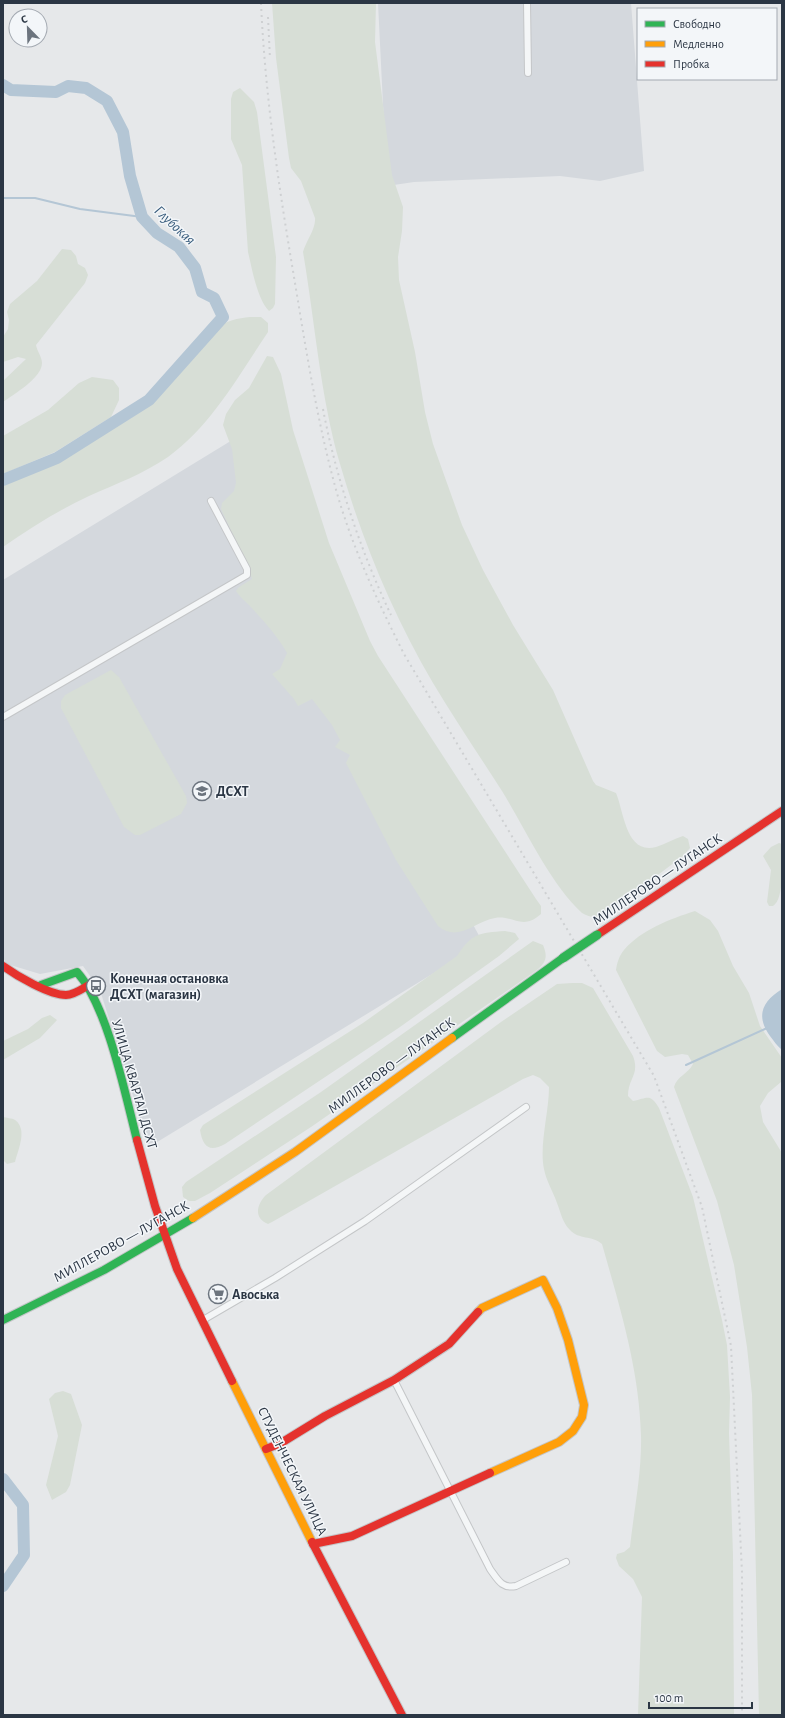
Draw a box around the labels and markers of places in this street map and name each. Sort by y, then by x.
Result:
school or university icon: ДСХТ [191,780,213,802]
place label: ДСХТ [216,785,249,799]
place label: Конечная остановка ДСХТ (магазин) [110,972,229,1002]
bus stop icon: Конечная остановка ДСХТ (магазин) [85,975,107,997]
supermarket icon: Авоська [207,1283,229,1305]
place label: Авоська [232,1288,280,1302]

